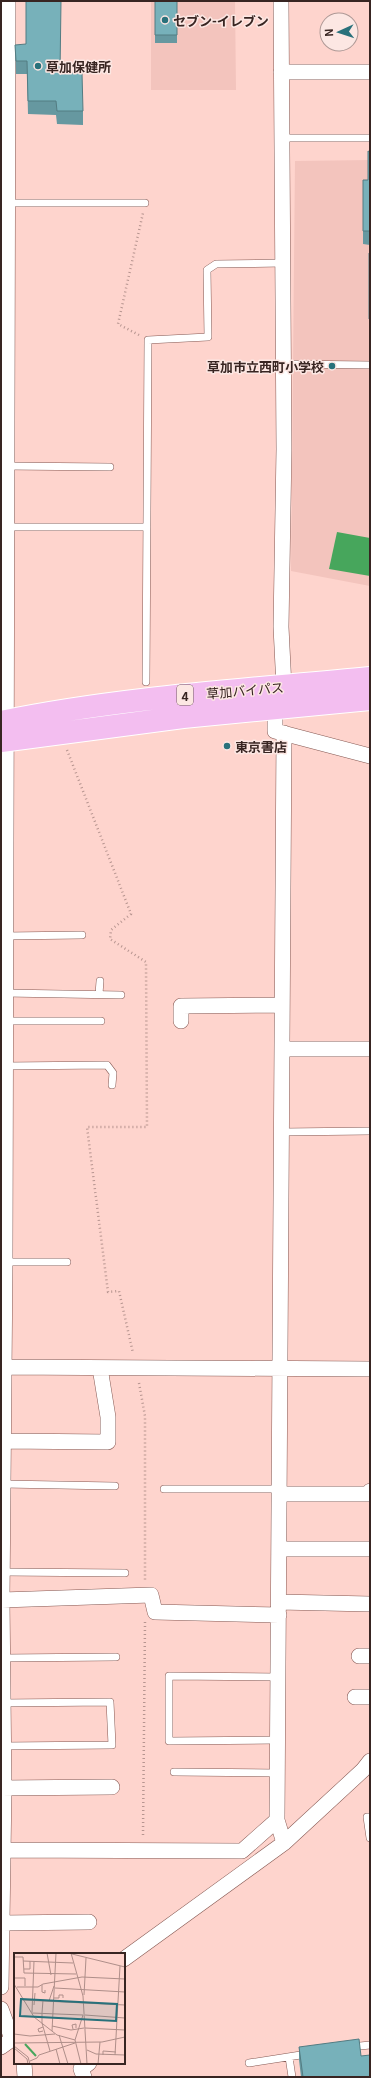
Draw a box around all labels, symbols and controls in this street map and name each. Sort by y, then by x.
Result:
place label: セブン-イレブン [173,11,269,30]
north arrow [319,12,359,52]
marker: セブン-イレブン [160,15,170,25]
text: N [320,28,336,37]
place label: 草加保健所 [46,57,111,76]
marker: 草加保健所 [33,61,43,71]
place label: 草加市立西町小学校 [207,357,324,376]
marker: 草加市立西町小学校 [327,361,337,371]
street label: 草加バイパス [205,677,285,703]
road number: 4 [177,685,193,705]
place label: 東京書店 [235,737,287,756]
marker: 東京書店 [222,741,232,751]
inset map [14,1953,125,2064]

